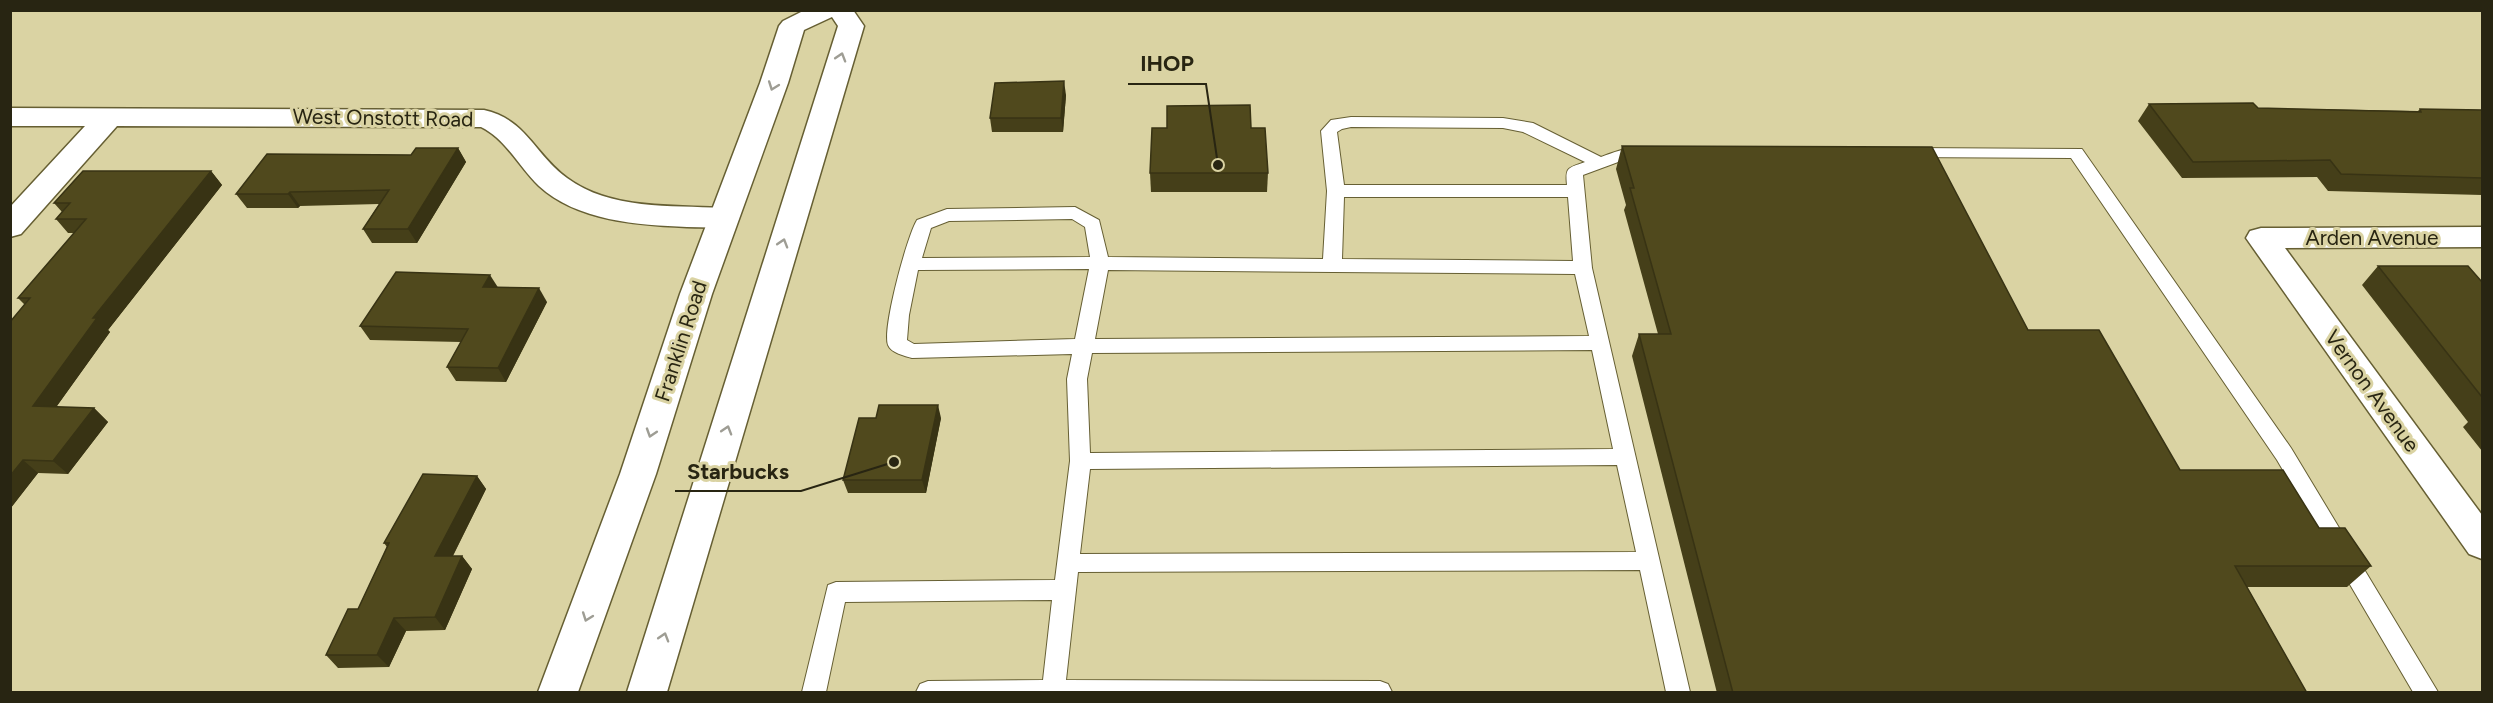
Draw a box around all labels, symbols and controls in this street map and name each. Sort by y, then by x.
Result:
callout: IHOP [1128,44,1206,84]
text: IHOP [1140,50,1194,77]
one-way arrow [834,52,846,63]
one-way arrow [768,80,781,90]
street label: West Onstott Road [292,103,474,132]
street label: Arden Avenue [2305,225,2439,250]
one-way arrow [776,238,788,249]
street label: Franklin Road [649,277,712,404]
street label: Vernon Avenue [2320,325,2425,456]
one-way arrow [720,425,732,436]
one-way arrow [646,427,659,438]
callout: Starbucks [675,451,801,491]
text: Starbucks [687,458,789,485]
one-way arrow [581,611,594,622]
one-way arrow [657,632,669,642]

